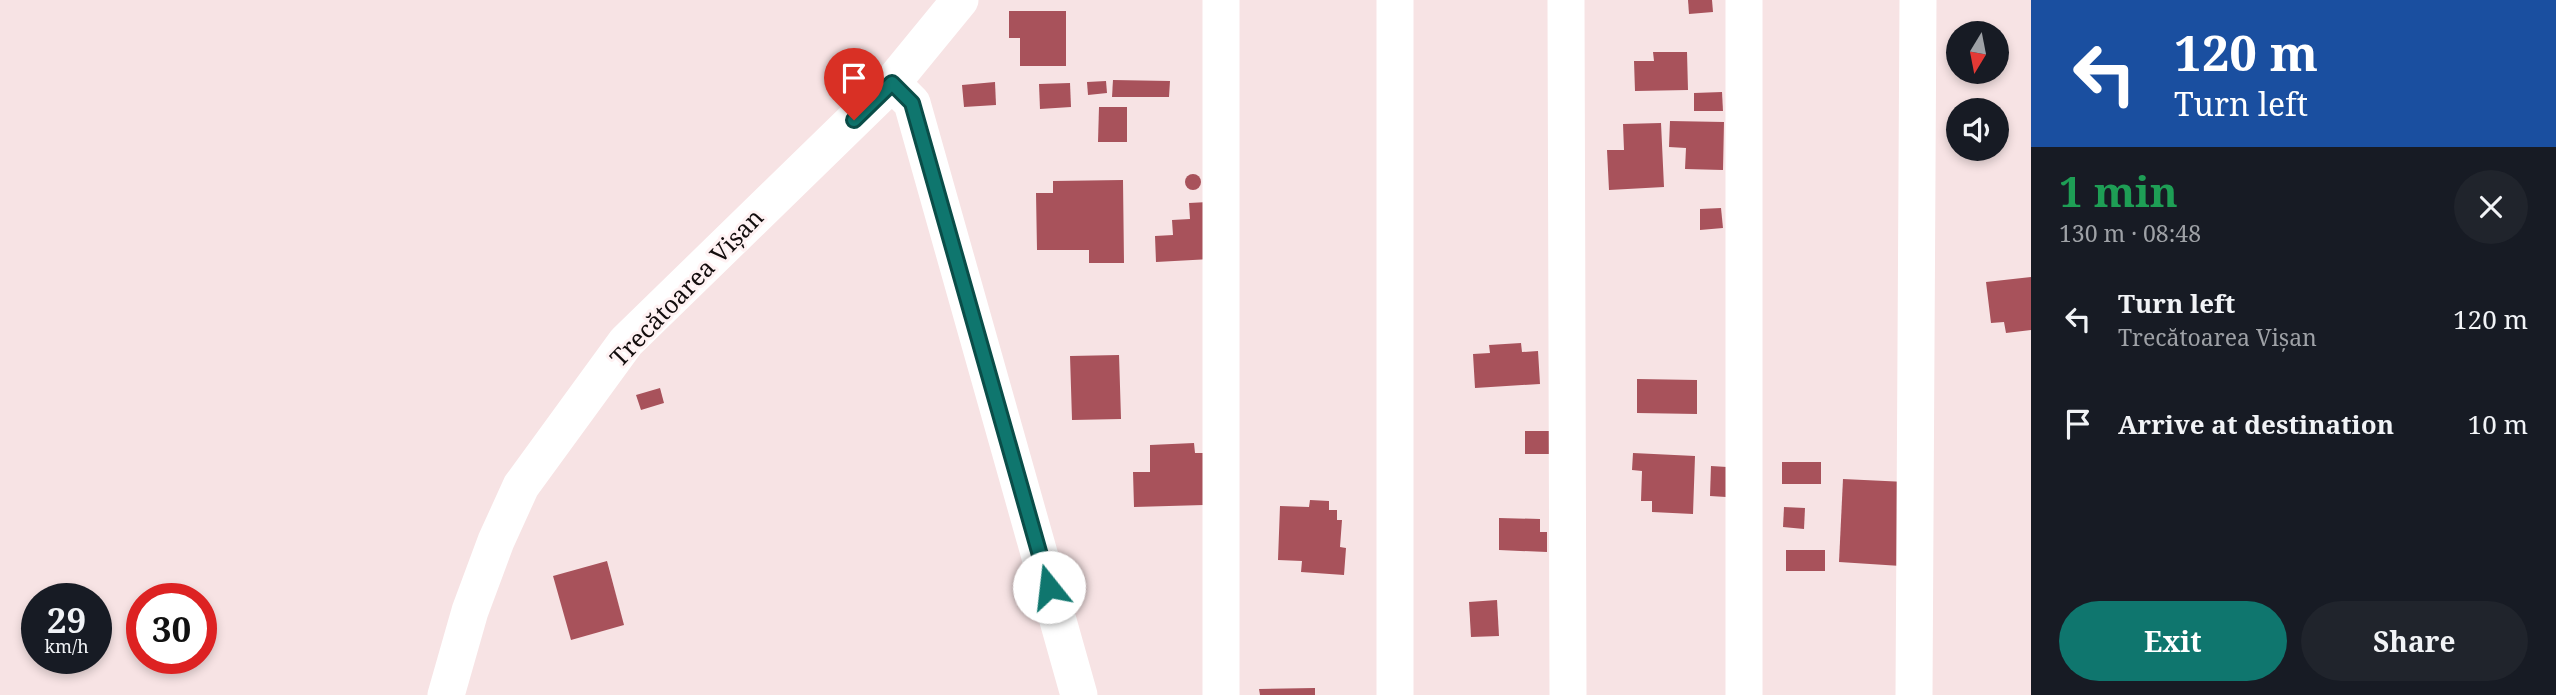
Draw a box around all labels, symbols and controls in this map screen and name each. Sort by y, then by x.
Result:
text: 120 m [2174,19,2318,85]
north arrow [1946,21,2009,84]
map controls [1946,21,2009,161]
icon: left [2059,28,2150,119]
pin [824,48,884,120]
icon: arrive [835,59,873,97]
text: Turn left [2174,82,2308,125]
button: sound [1946,98,2009,161]
text: 1 min [2059,162,2178,219]
button: close [2454,170,2528,244]
street label: Trecătoarea Vișan [602,201,770,373]
text: 130 m · 08:48 [2059,217,2201,249]
text: Turn left [2118,285,2235,321]
icon: left [2059,300,2097,338]
text: 120 m [2453,301,2528,337]
text: Trecătoarea Vișan [2118,321,2317,353]
icon: arrive [2059,405,2097,443]
text: Arrive at destination [2118,406,2394,442]
text: 10 m [2468,406,2528,442]
position arrow [1012,550,1086,624]
speed limit sign: 30 [126,583,217,674]
text: 29 [47,596,86,643]
button: Exit [2059,601,2287,681]
button: Share [2301,601,2528,681]
text: km/h [44,634,89,658]

